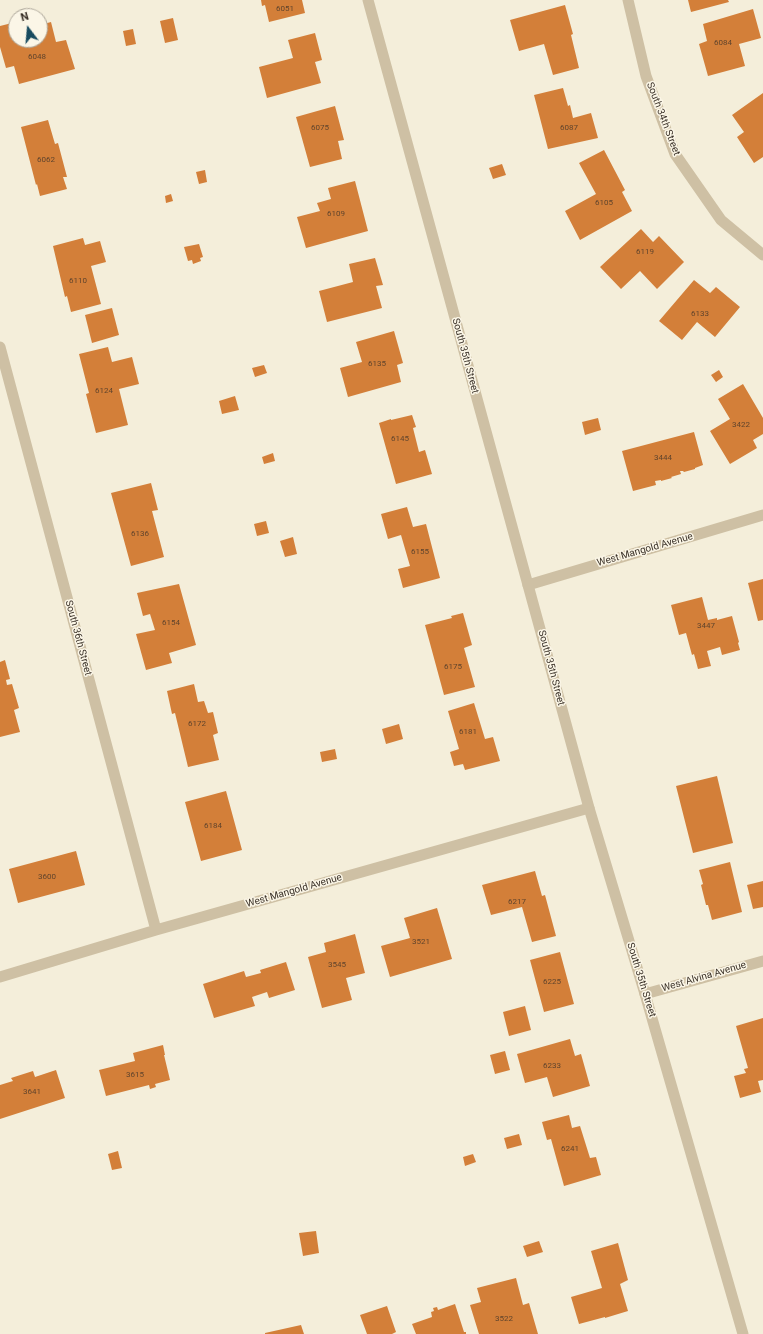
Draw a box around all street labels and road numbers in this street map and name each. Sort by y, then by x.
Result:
street label: South 34th Street [644,81,682,157]
street label: South 35th Street [449,317,481,395]
street label: West Mangold Avenue [596,531,694,569]
street label: South 36th Street [62,599,94,677]
street label: South 35th Street [535,629,567,707]
street label: West Mangold Avenue [245,872,343,910]
street label: South 35th Street [624,941,658,1019]
street label: West Alvina Avenue [660,959,748,995]

